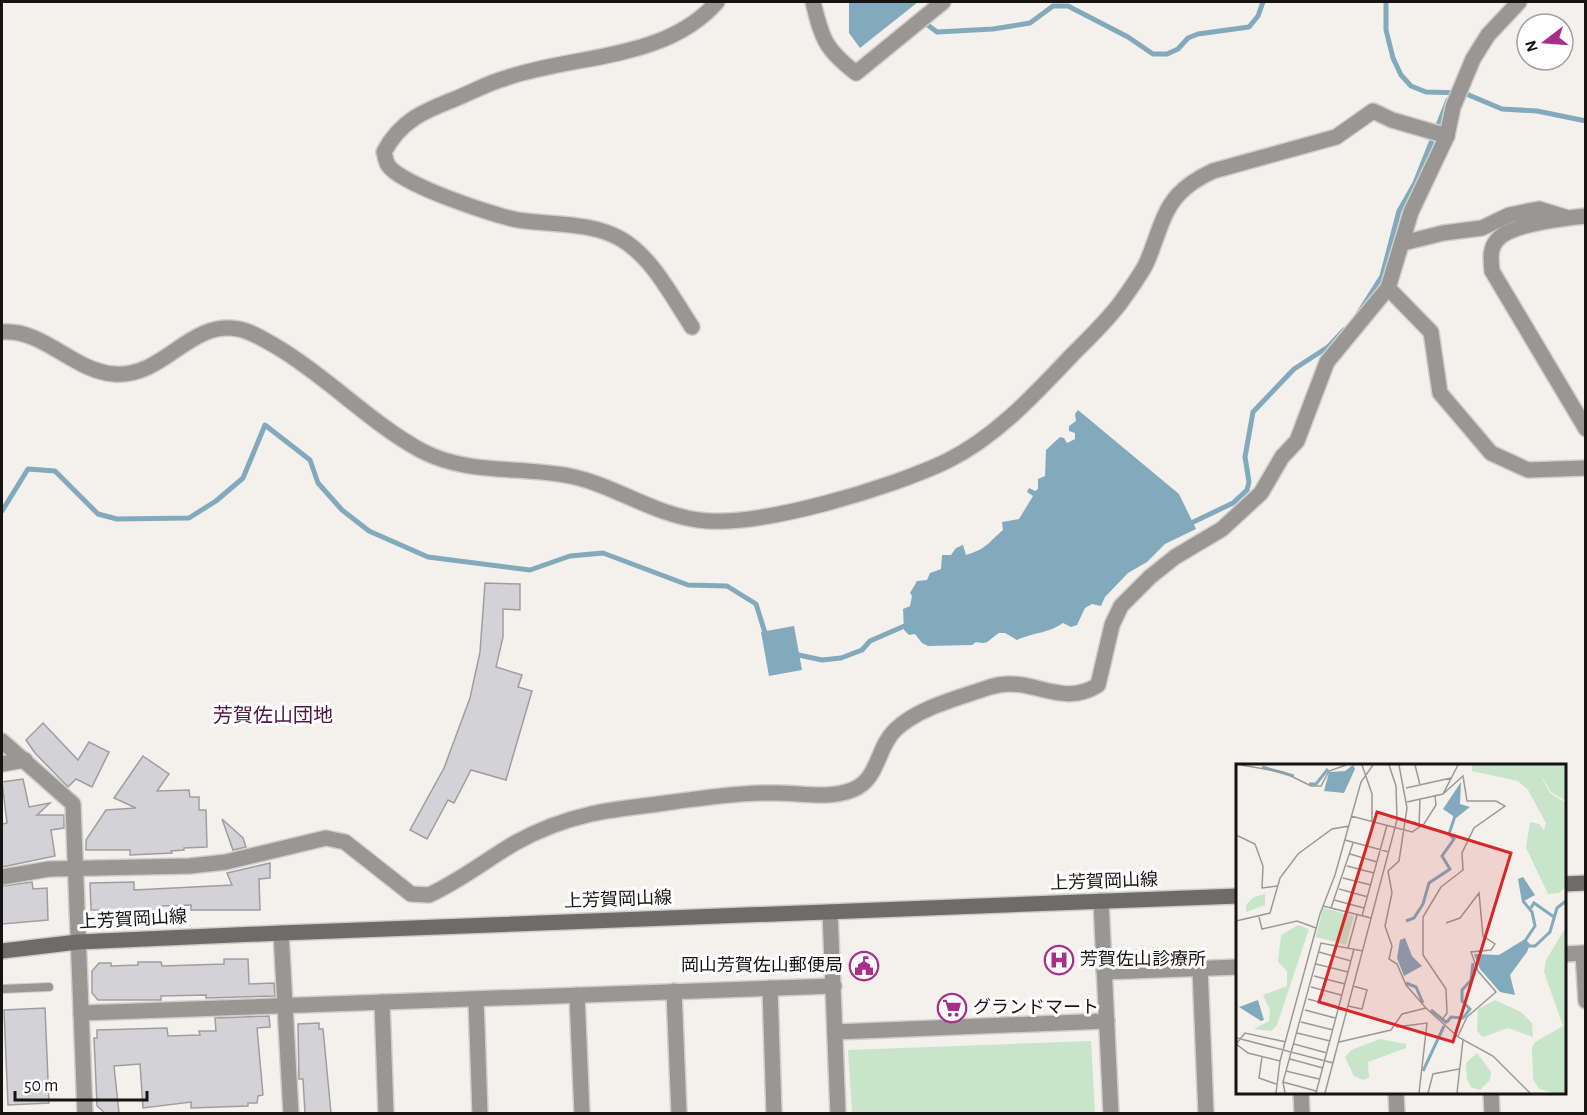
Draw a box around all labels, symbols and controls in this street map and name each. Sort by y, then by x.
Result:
north arrow [1515,12,1575,72]
text: N [1522,38,1541,54]
district label: 芳賀佐山団地 [213,705,333,726]
inset map [1236,764,1566,1094]
street label: 上芳賀岡山線 [1050,869,1158,893]
street label: 上芳賀岡山線 [564,887,672,911]
street label: 上芳賀岡山線 [78,906,187,932]
hospital icon: 芳賀佐山診療所 [1043,944,1075,976]
public building icon: 岡山芳賀佐山郵便局 [848,950,880,982]
place label: 芳賀佐山診療所 [1080,950,1206,969]
place label: 岡山芳賀佐山郵便局 [681,956,843,975]
supermarket icon: グランドマート [936,992,968,1024]
place label: グランドマート [973,997,1099,1017]
scale bar [15,1064,147,1102]
text: 50 m [24,1077,58,1095]

